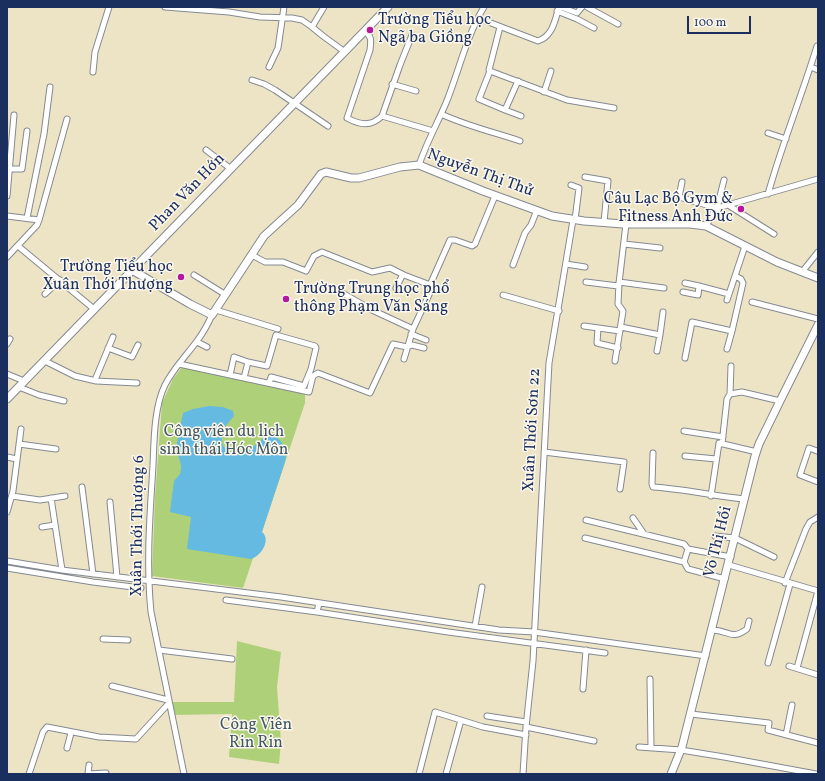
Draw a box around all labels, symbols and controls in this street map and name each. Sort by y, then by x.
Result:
scale bar [689,8,753,34]
place label: Trường Tiểu học Ngã ba Giồng [378,11,491,49]
text: 100 m [694,15,726,31]
marker: Trường Tiểu học Ngã ba Giồng [365,25,375,35]
street label: Nguyễn Thị Thử [424,146,536,202]
street label: Phan Văn Hớn [146,150,230,236]
place label: Câu Lạc Bộ Gym & Fitness Anh Đức [604,190,733,228]
marker: Câu Lạc Bộ Gym & Fitness Anh Đức [736,204,746,214]
place label: Trường Tiểu học Xuân Thới Thượng [43,258,173,296]
marker: Trường Tiểu học Xuân Thới Thượng [176,272,186,282]
place label: Trường Trung học phổ thông Phạm Văn Sáng [294,280,450,318]
marker: Trường Trung học phổ thông Phạm Văn Sáng [281,294,291,304]
street label: Xuân Thới Sơn 22 [520,368,546,492]
park label: Công viên du lịch sinh thái Hóc Môn [160,423,288,461]
street label: Xuân Thới Thượng 6 [128,455,150,597]
street label: Võ Thị Hồi [701,504,737,580]
park label: Công Viên Rin Rin [220,716,292,754]

